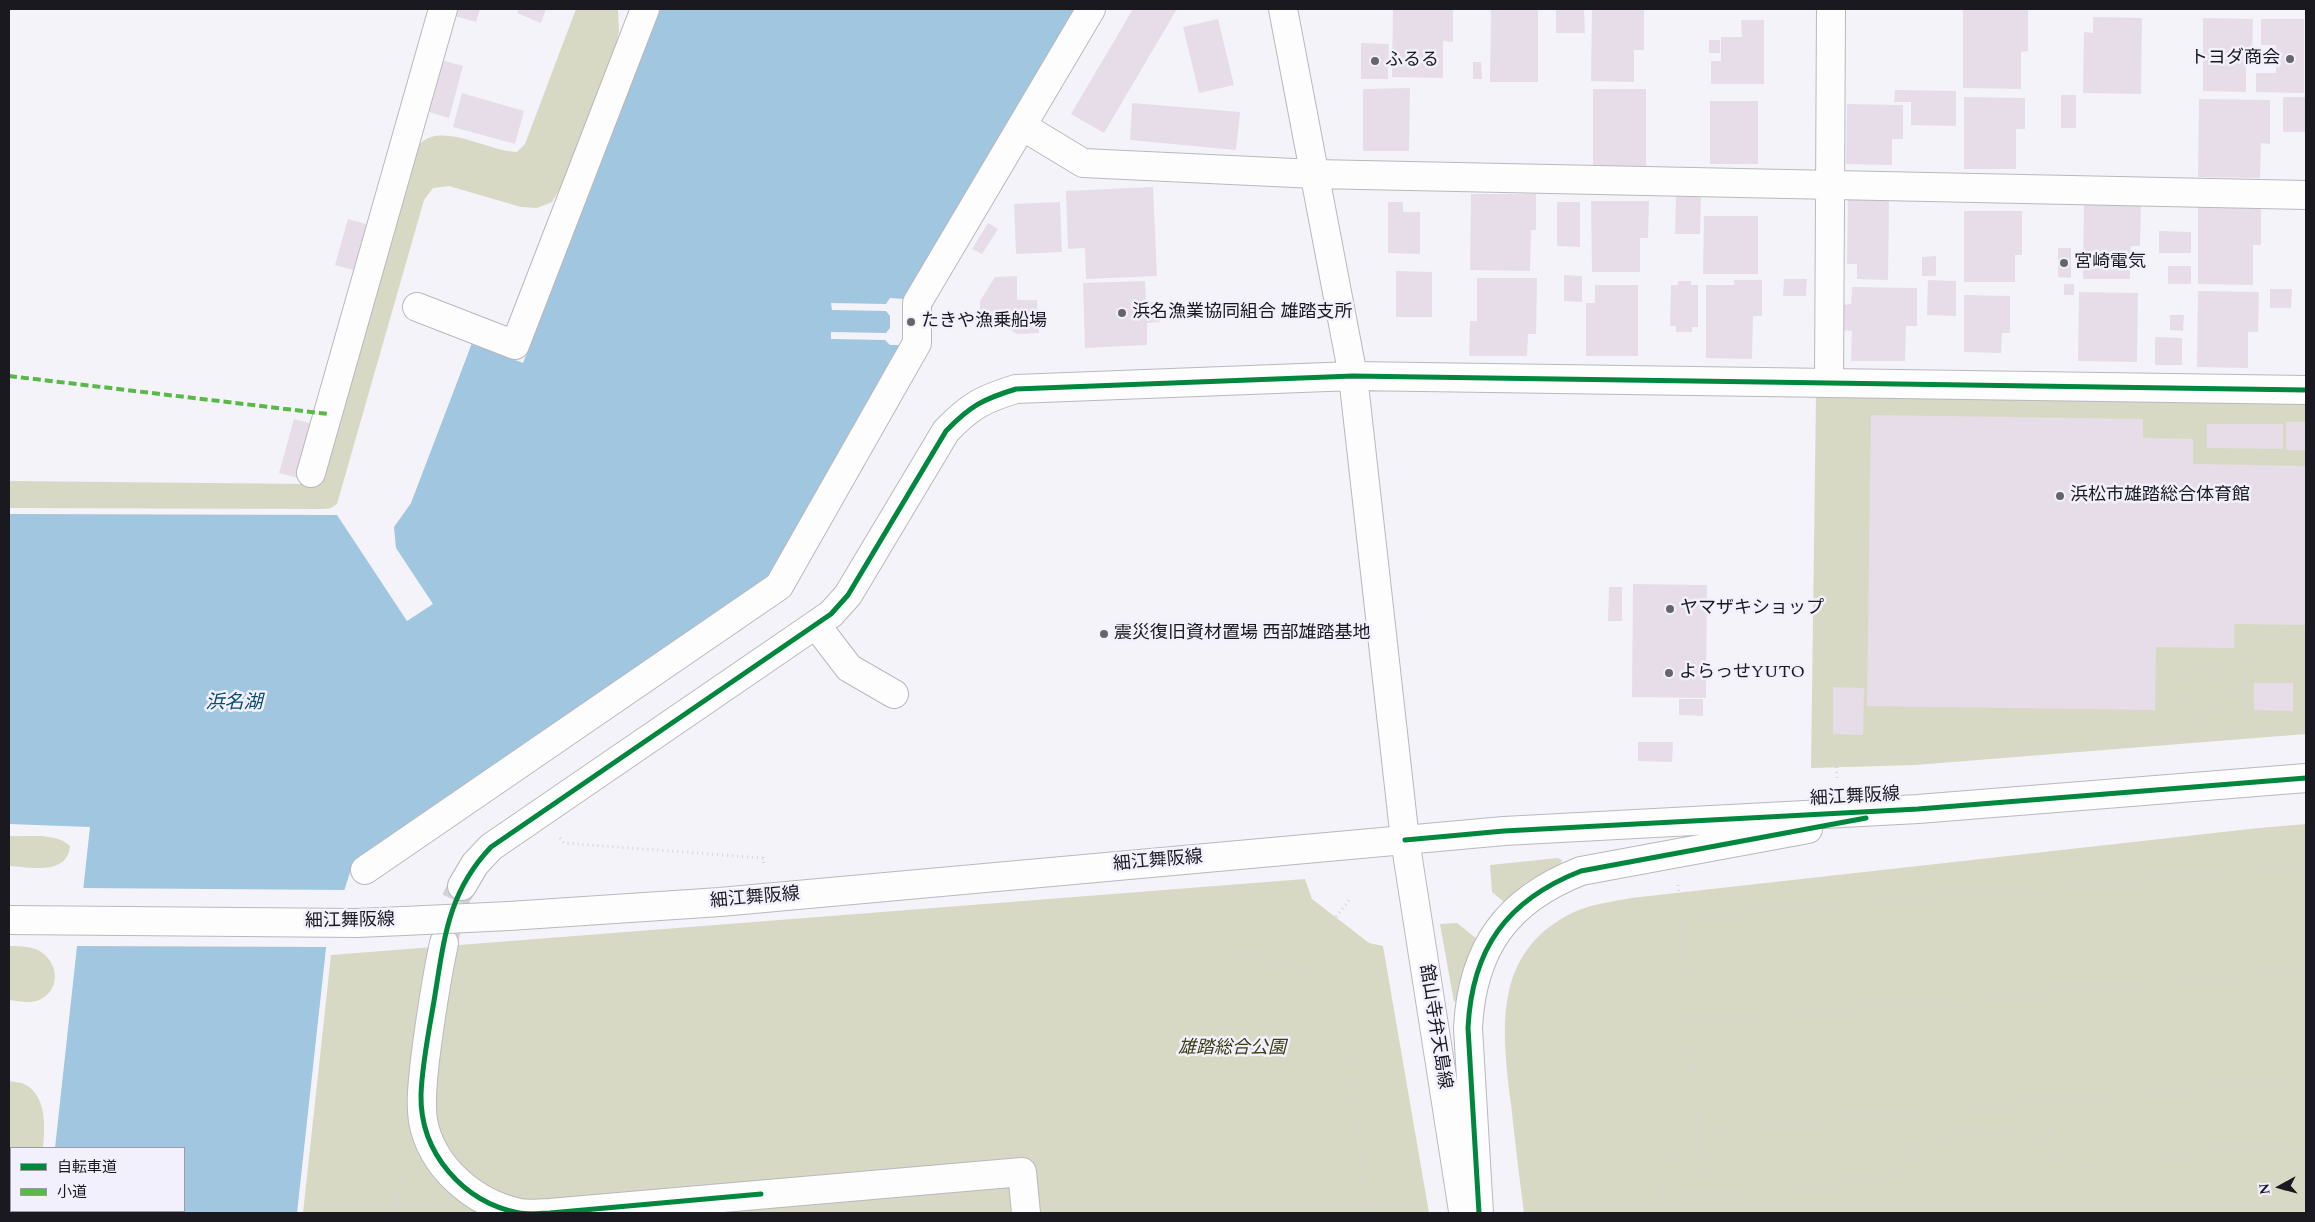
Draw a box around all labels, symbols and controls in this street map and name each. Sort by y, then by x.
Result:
place label: トヨダ商会 [2190,48,2280,70]
place label: ふるる [1385,50,1439,72]
marker: トヨダ商会 [2284,53,2296,65]
marker: ふるる [1369,55,1381,67]
place label: 宮崎電気 [2074,252,2146,274]
marker: 宮崎電気 [2058,257,2070,269]
place label: 浜名漁業協同組合 雄踏支所 [1132,302,1352,324]
marker: 浜名漁業協同組合 雄踏支所 [1116,307,1128,319]
place label: たきや漁乗船場 [921,311,1047,333]
marker: たきや漁乗船場 [905,316,917,328]
place label: 浜松市雄踏総合体育館 [2070,485,2250,507]
marker: 浜松市雄踏総合体育館 [2054,490,2066,502]
place label: ヤマザキショップ [1680,598,1824,620]
marker: ヤマザキショップ [1664,603,1676,615]
place label: 震災復旧資材置場 西部雄踏基地 [1114,623,1370,645]
marker: 震災復旧資材置場 西部雄踏基地 [1098,628,1110,640]
place label: よらっせYUTO [1679,662,1805,684]
marker: よらっせYUTO [1663,667,1675,679]
water label: 浜名湖 [206,693,262,715]
street label: 細江舞阪線 [1809,785,1901,811]
street label: 細江舞阪線 [1112,847,1204,877]
street label: 細江舞阪線 [709,884,801,914]
street label: 細江舞阪線 [305,910,395,934]
street label: 舘山寺弁天島線 [1413,963,1455,1091]
park label: 雄踏総合公園 [1178,1038,1286,1060]
legend [10,1147,185,1212]
text: 自転車道 [57,1156,117,1179]
north arrow [2255,1162,2305,1212]
text: 小道 [57,1181,87,1204]
text: N [2253,1182,2276,1196]

